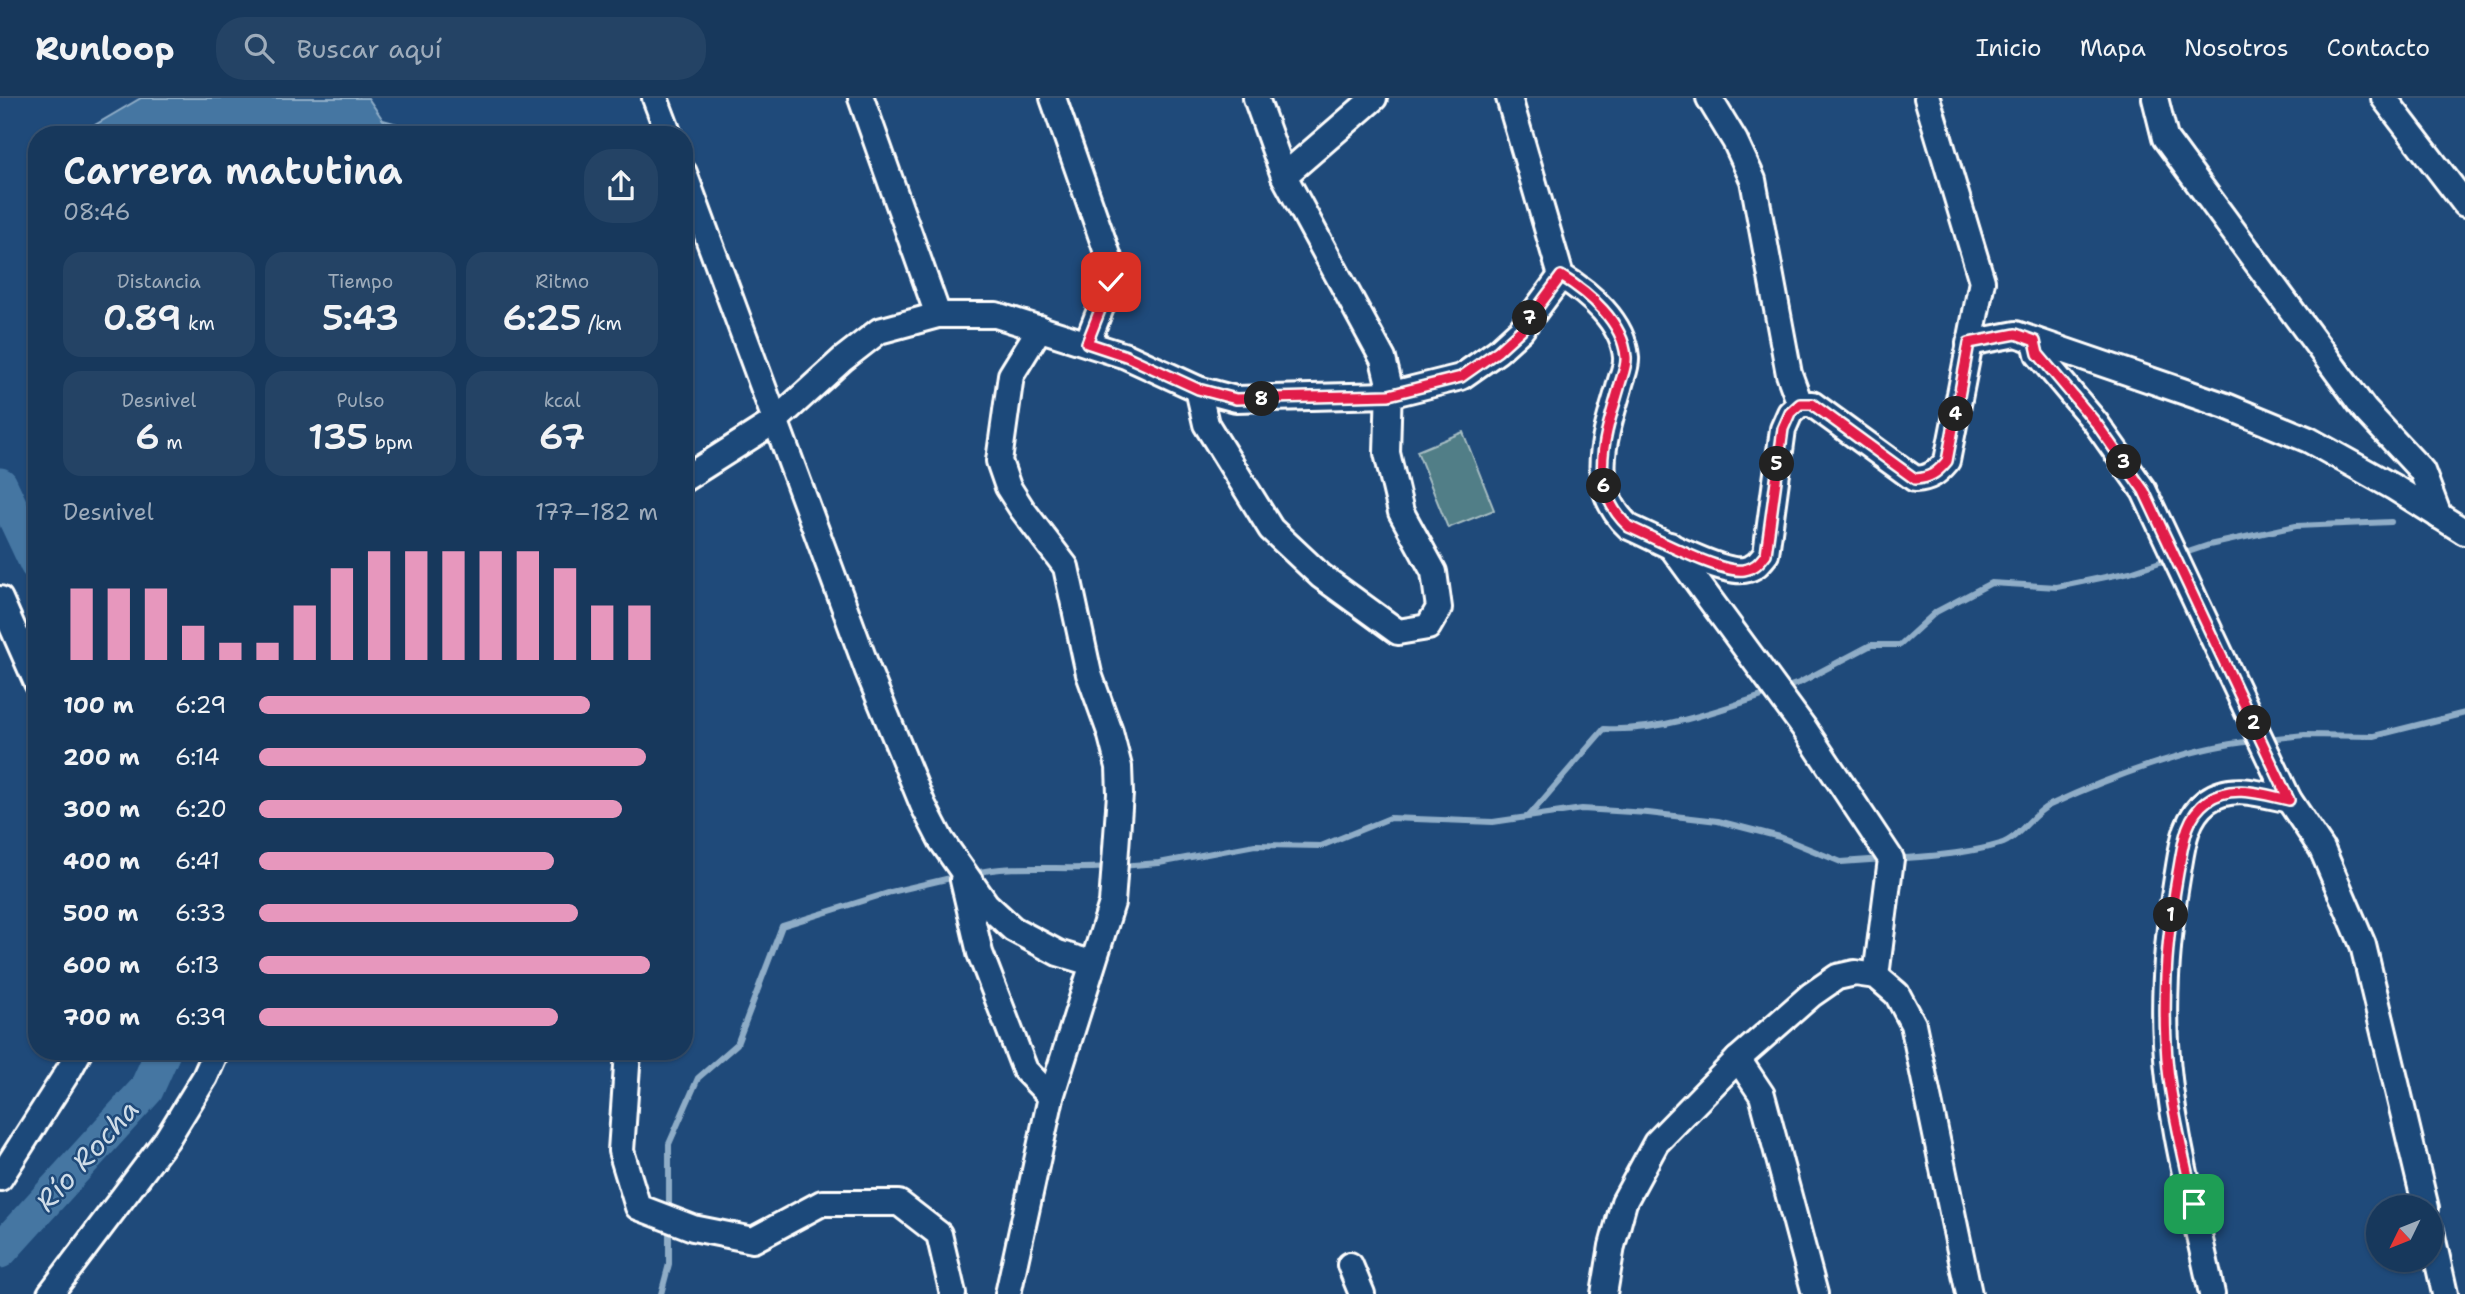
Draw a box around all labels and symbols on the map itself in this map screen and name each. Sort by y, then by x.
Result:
pin [1081,252,1141,312]
pin: 7 [1512,300,1548,336]
pin: 8 [1244,382,1280,416]
pin: 4 [1938,396,1974,432]
pin: 3 [2106,444,2142,480]
pin: 5 [1760,446,1795,482]
pin: 6 [1586,468,1622,504]
pin: 2 [2236,706,2272,740]
pin: 1 [2154,898,2188,932]
water label: Río Rocha [27,1091,147,1219]
pin [2164,1174,2224,1234]
north arrow [2366,1195,2443,1272]

